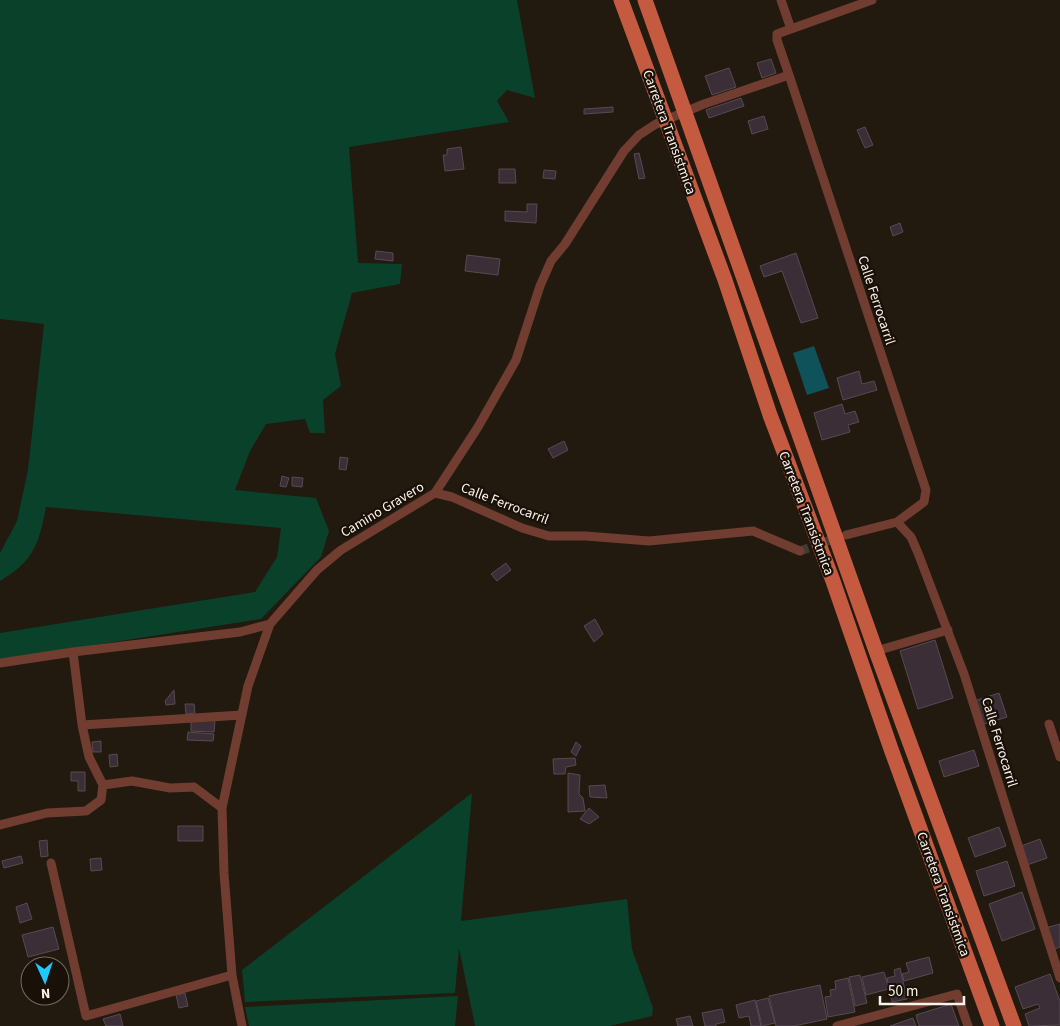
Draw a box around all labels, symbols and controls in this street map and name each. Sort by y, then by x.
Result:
street label: Carretera Transistmica [637,67,701,197]
street label: Calle Ferrocarril [852,253,900,348]
street label: Carretera Transistmica [773,448,839,578]
street label: Camino Gravero [337,477,428,543]
street label: Calle Ferrocarril [458,478,552,530]
street label: Calle Ferrocarril [976,695,1022,790]
street label: Carretera Transistmica [911,829,975,959]
north arrow [20,956,70,1006]
scale bar [880,974,964,1006]
text: 50 m [888,981,918,1002]
text: N [40,983,51,1003]

